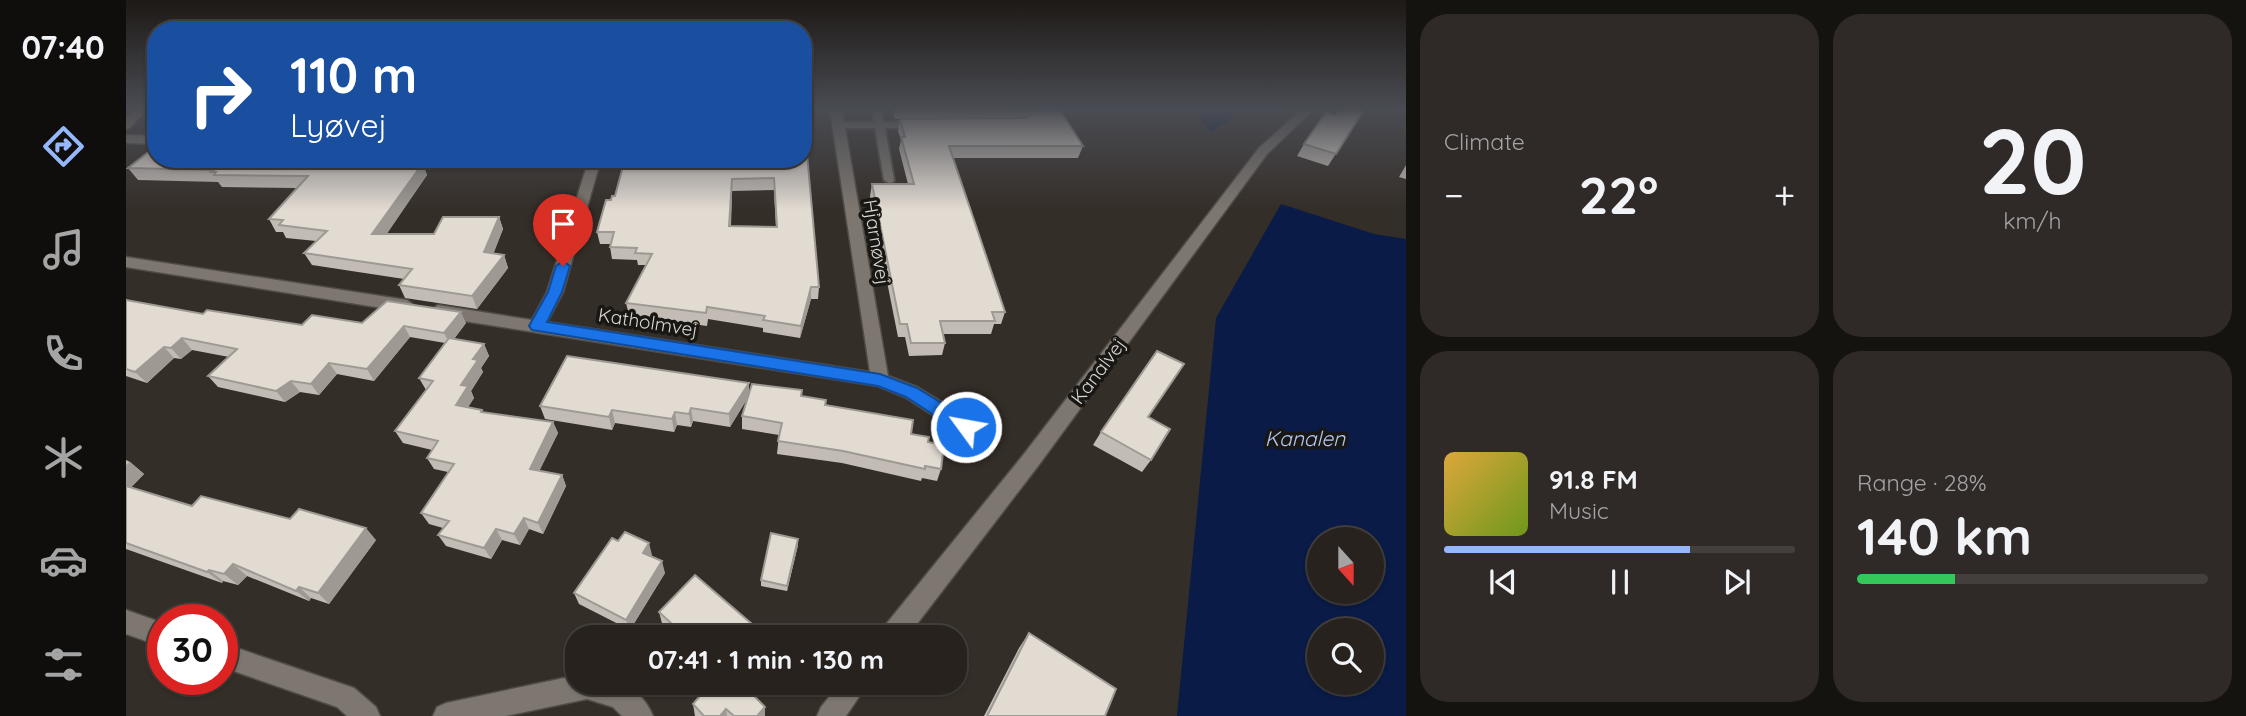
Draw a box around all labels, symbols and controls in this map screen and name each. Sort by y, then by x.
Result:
text: 07:40 [21,27,105,67]
text: 110 m [290,44,417,105]
icon: right [175,49,266,140]
text: 20 [1979,103,2086,217]
text: Lyøvej [290,105,387,145]
icon: directions [39,122,88,171]
text: Climate [1444,127,1525,156]
text: 22° [1579,162,1658,227]
text: − [1444,171,1464,219]
text: + [1774,171,1795,219]
pin [533,194,593,266]
street label: Hjarnøvej [858,198,896,286]
icon: arrive [544,205,582,243]
text: km/h [2003,206,2062,235]
icon: music [39,225,88,274]
street label: Katholmvej [596,302,700,342]
icon: phone [39,329,88,378]
street label: Kanalvej [1065,333,1131,409]
position arrow [929,390,1003,464]
water label: Kanalen [1265,425,1346,451]
icon: climate [39,433,88,482]
text: 91.8 FM [1549,463,1638,496]
text: Range · 28% [1857,468,1987,497]
text: Music [1549,496,1609,525]
text: 140 km [1857,503,2032,568]
north arrow [1307,527,1384,604]
map controls [1307,527,1384,695]
icon: car [39,536,88,585]
icon: previous [1484,563,1522,601]
icon: pause [1601,563,1639,601]
icon: next [1718,563,1756,601]
speed limit sign: 30 [147,604,238,695]
button: search [1307,618,1384,695]
icon: filters [39,640,88,689]
text: 07:41 · 1 min · 130 m [648,643,884,676]

